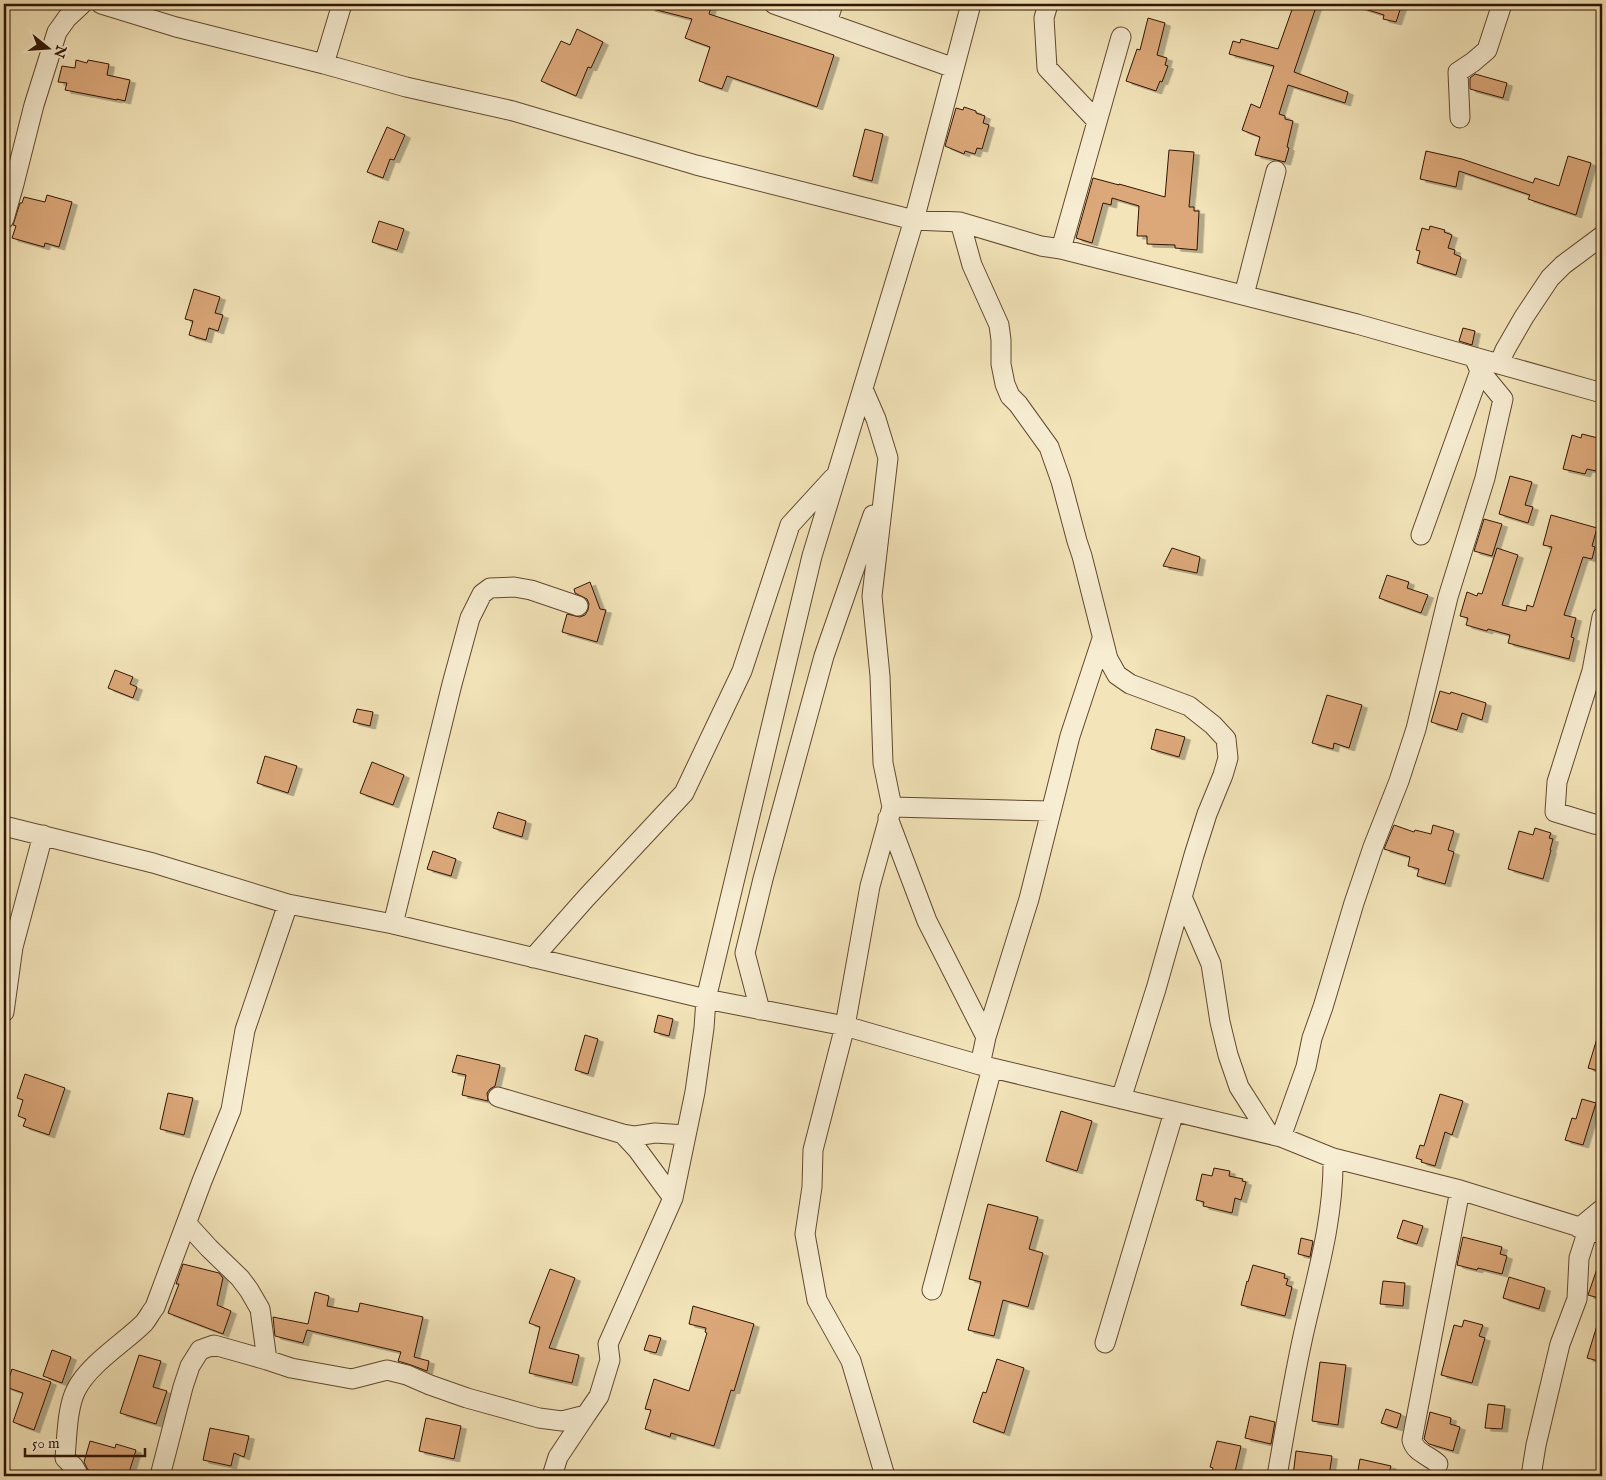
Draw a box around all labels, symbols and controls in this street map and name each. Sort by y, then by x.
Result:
north arrow [22,22,72,72]
text: N [49,42,70,60]
scale bar [25,1425,145,1457]
text: 50 m [32,1434,60,1453]

